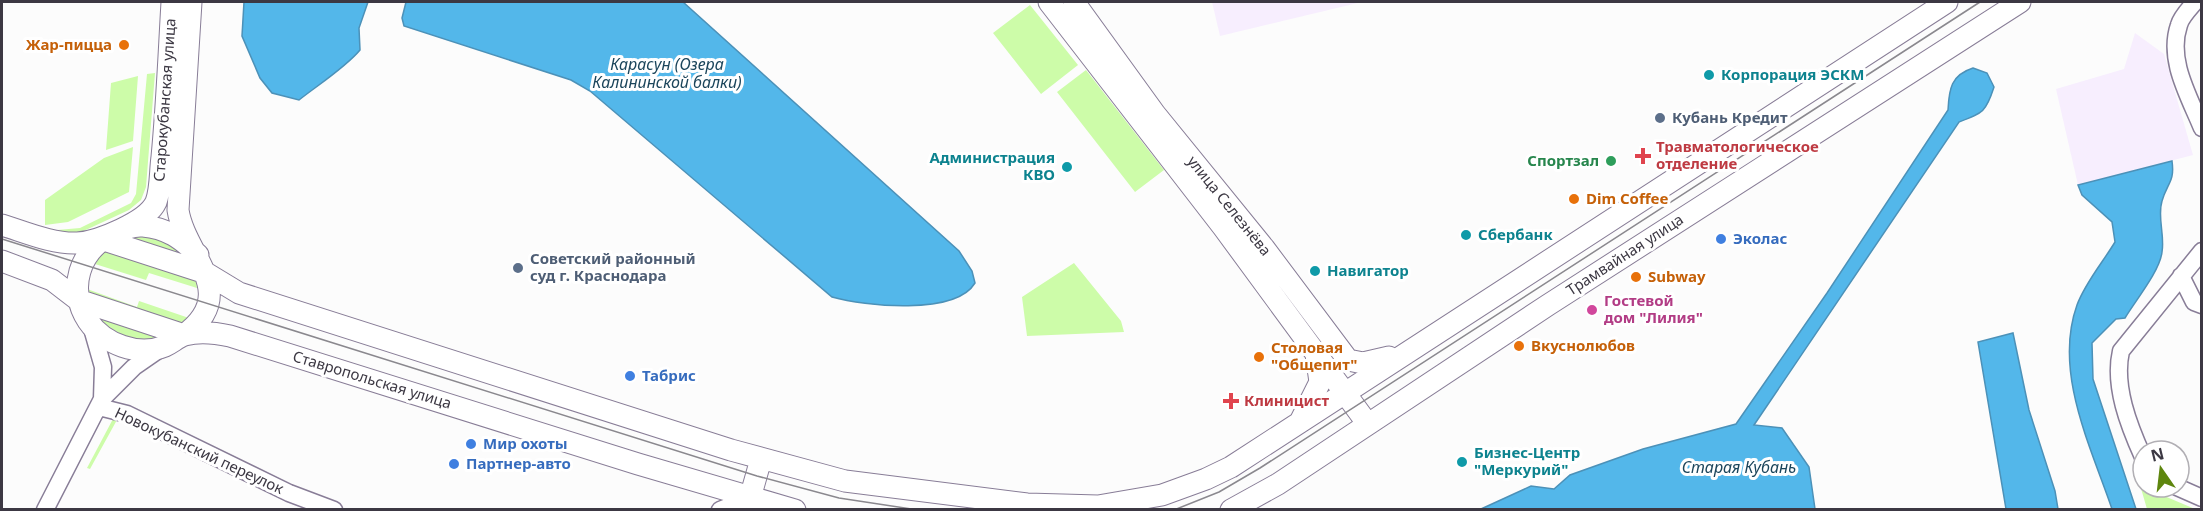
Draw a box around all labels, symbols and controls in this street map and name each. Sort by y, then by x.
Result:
street label: Старокубанская улица [148,18,180,182]
place label: Жар-пицца [26,34,112,54]
marker: Жар-пицца [117,38,131,52]
water label: Карасун (Озера Калининской балки) [592,53,742,93]
place label: Корпорация ЭСКМ [1721,64,1864,84]
marker: Корпорация ЭСКМ [1702,68,1716,82]
place label: Кубань Кредит [1672,107,1788,127]
marker: Кубань Кредит [1653,111,1667,125]
place label: Травматологическое отделение [1656,136,1819,173]
place label: Администрация КВО [930,147,1055,184]
marker: Травматологическое отделение [1634,147,1652,165]
place label: Спортзал [1527,150,1599,170]
street label: улица Селезнёва [1183,151,1276,259]
marker: Спортзал [1604,154,1618,168]
marker: Администрация КВО [1060,160,1074,174]
place label: Dim Coffee [1586,188,1669,208]
marker: Dim Coffee [1567,192,1581,206]
street label: Трамвайная улица [1562,209,1687,299]
place label: Сбербанк [1478,224,1553,244]
marker: Сбербанк [1459,228,1473,242]
place label: Эколас [1733,228,1787,248]
marker: Эколас [1714,232,1728,246]
place label: Советский районный суд г. Краснодара [530,248,696,285]
place label: Навигатор [1327,260,1409,280]
marker: Советский районный суд г. Краснодара [511,261,525,275]
marker: Навигатор [1308,264,1322,278]
place label: Subway [1648,266,1706,286]
marker: Subway [1629,270,1643,284]
place label: Гостевой дом "Лилия" [1604,290,1703,327]
marker: Гостевой дом "Лилия" [1585,303,1599,317]
place label: Вкуснолюбов [1531,335,1635,355]
place label: Столовая "Общепит" [1271,337,1357,374]
marker: Вкуснолюбов [1512,339,1526,353]
street label: Ставропольская улица [291,345,454,413]
marker: Столовая "Общепит" [1252,350,1266,364]
place label: Табрис [642,365,696,385]
marker: Табрис [623,369,637,383]
place label: Клиницист [1244,390,1330,410]
marker: Клиницист [1222,392,1240,410]
street label: Новокубанский переулок [112,402,287,498]
place label: Мир охоты [483,433,568,453]
marker: Мир охоты [464,437,478,451]
north arrow [2131,439,2191,499]
place label: Бизнес-Центр "Меркурий" [1474,442,1580,479]
text: N [2148,442,2166,467]
place label: Партнер-авто [466,453,571,473]
marker: Бизнес-Центр "Меркурий" [1455,455,1469,469]
water label: Старая Кубань [1682,456,1796,478]
marker: Партнер-авто [447,457,461,471]

